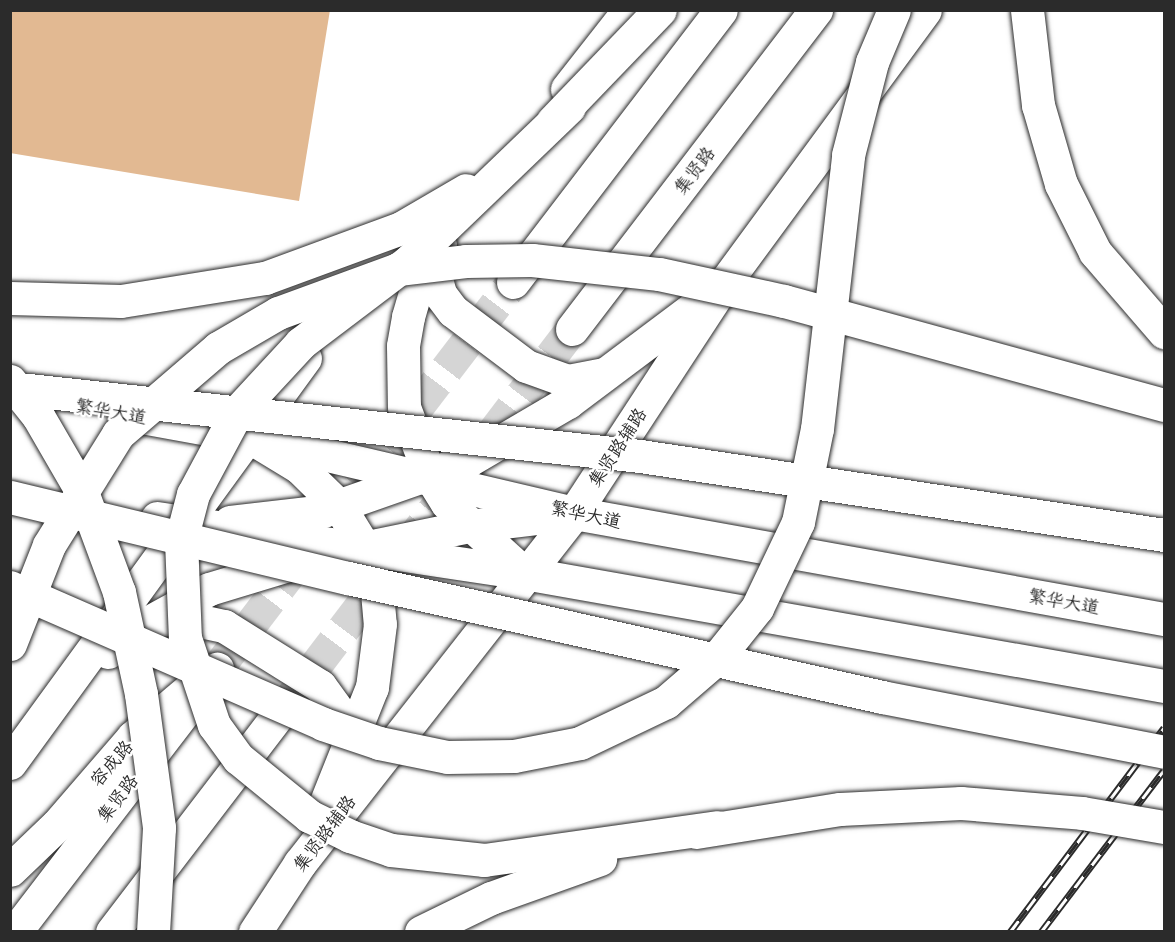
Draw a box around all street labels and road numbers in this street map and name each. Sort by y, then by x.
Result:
street label: 集贤路 [669,142,719,198]
street label: 繁华大道 [74,394,148,428]
street label: 集贤路辅路 [583,403,651,491]
street label: 繁华大道 [549,496,623,532]
street label: 繁华大道 [1027,584,1101,618]
street label: 容成路 [85,736,137,790]
street label: 集贤路 [92,770,142,826]
street label: 集贤路辅路 [288,791,360,875]

